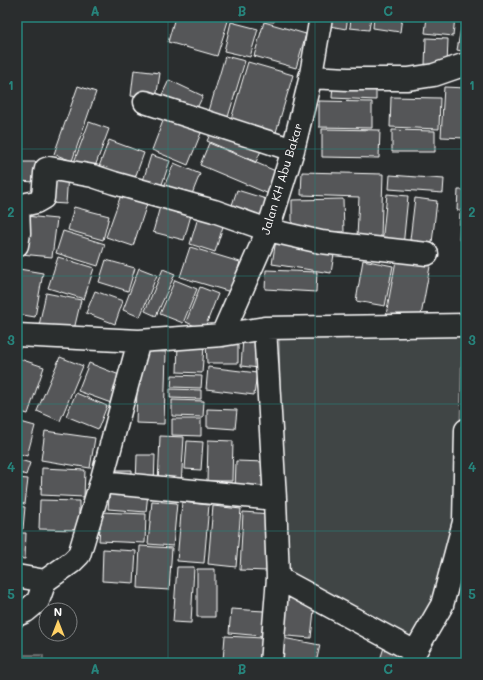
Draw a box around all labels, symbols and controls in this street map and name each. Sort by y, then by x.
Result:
text: A [90,2,100,19]
text: B [238,2,247,19]
text: C [383,2,393,19]
text: 1 [8,76,14,93]
text: 1 [469,76,475,93]
street label: Jalan KH Abu Bakar [256,121,306,236]
text: 2 [7,203,15,220]
text: 2 [468,203,476,220]
text: 3 [7,331,15,348]
text: 3 [468,331,476,348]
text: 4 [7,458,15,475]
text: 4 [468,458,476,475]
text: 5 [7,585,15,602]
text: 5 [468,585,476,602]
north arrow [38,602,78,642]
text: N [54,604,62,619]
text: A [90,660,100,677]
text: B [238,660,247,677]
text: C [383,660,393,677]

